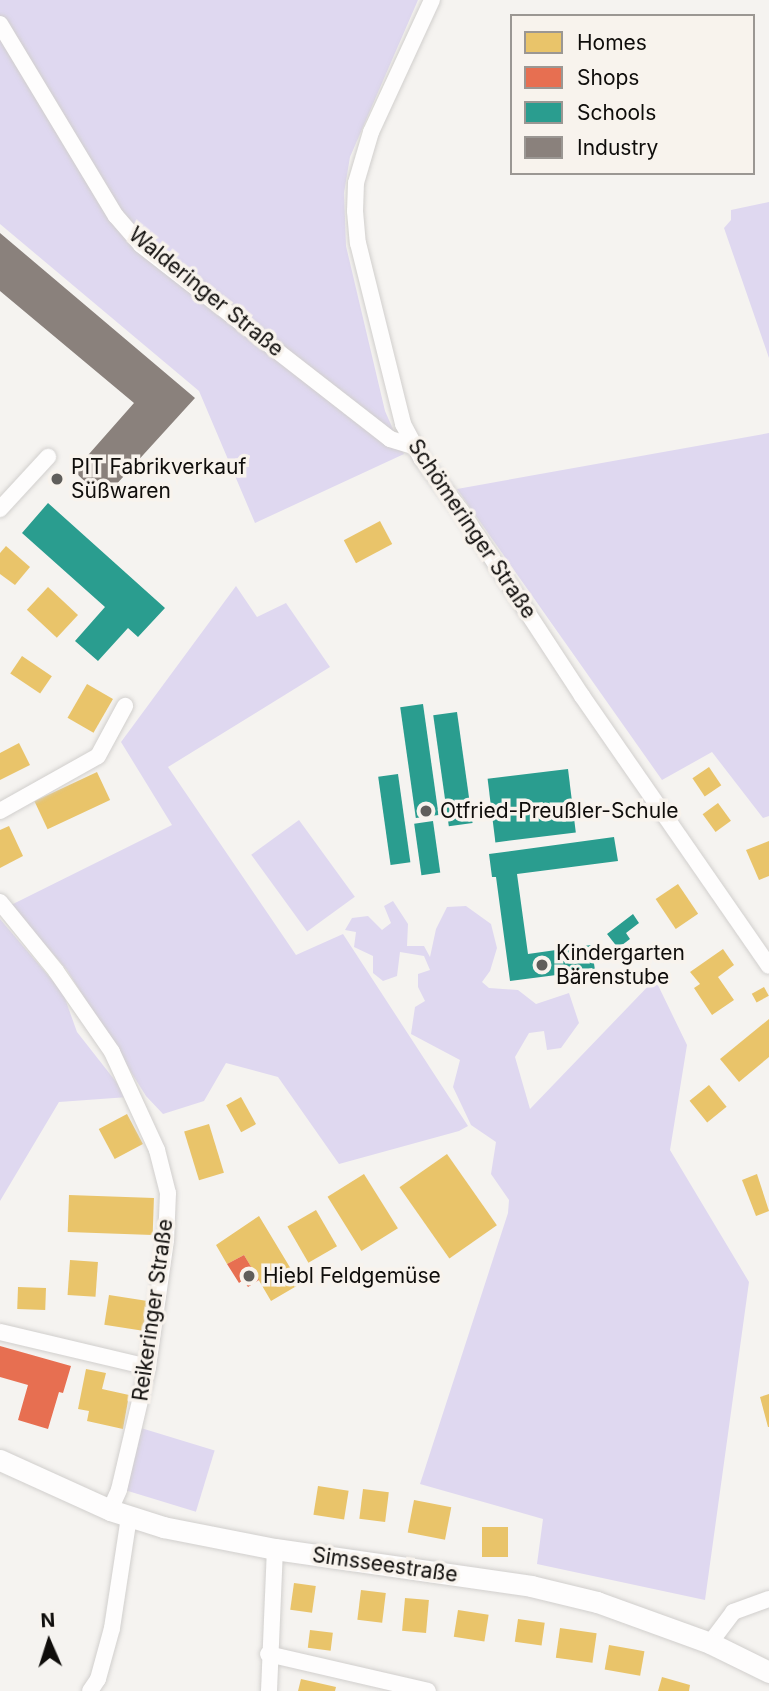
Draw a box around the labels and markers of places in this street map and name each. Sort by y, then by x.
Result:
place label: PIT Fabrikverkauf Süßwaren [71,454,246,504]
marker: PIT Fabrikverkauf Süßwaren [49,471,65,487]
place label: Otfried-Preußler-Schule [440,798,679,824]
marker: Otfried-Preußler-Schule [418,803,434,819]
place label: Kindergarten Bärenstube [556,940,685,990]
marker: Kindergarten Bärenstube [534,957,550,973]
place label: Hiebl Feldgemüse [263,1263,441,1289]
marker: Hiebl Feldgemüse [241,1268,257,1284]

